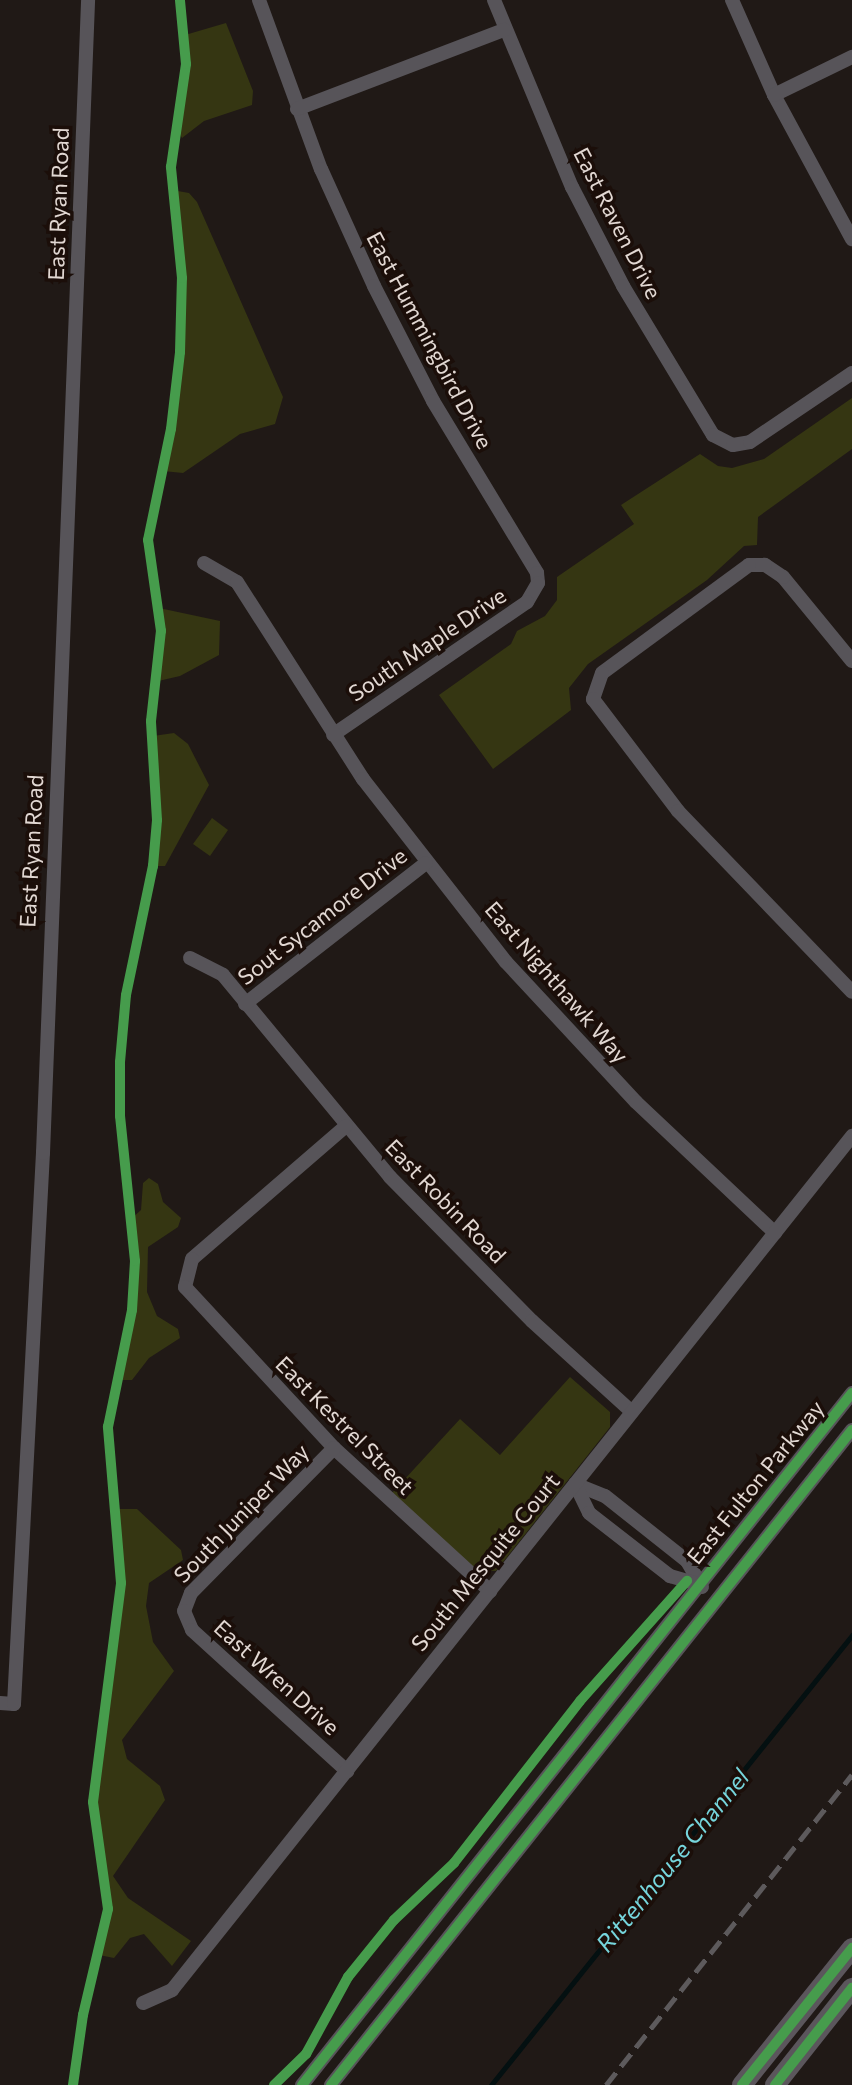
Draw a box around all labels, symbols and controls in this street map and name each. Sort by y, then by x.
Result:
street label: East Ryan Road [42,127,74,281]
street label: East Raven Drive [569,143,667,303]
street label: East Hummingbird Drive [361,227,499,453]
street label: South Maple Drive [343,582,511,706]
street label: East Ryan Road [14,774,48,928]
street label: Sout Sycamore Drive [232,842,412,990]
street label: East Nighthawk Way [480,896,634,1068]
street label: East Robin Road [380,1134,512,1268]
street label: East Kestrel Street [271,1351,419,1499]
street label: East Fulton Parkway [681,1395,829,1569]
street label: South Juniper Way [168,1438,314,1588]
street label: South Mesquite Court [405,1468,565,1656]
street label: East Wren Drive [209,1614,345,1740]
water label: Rittenhouse Channel [589,1763,755,1957]

